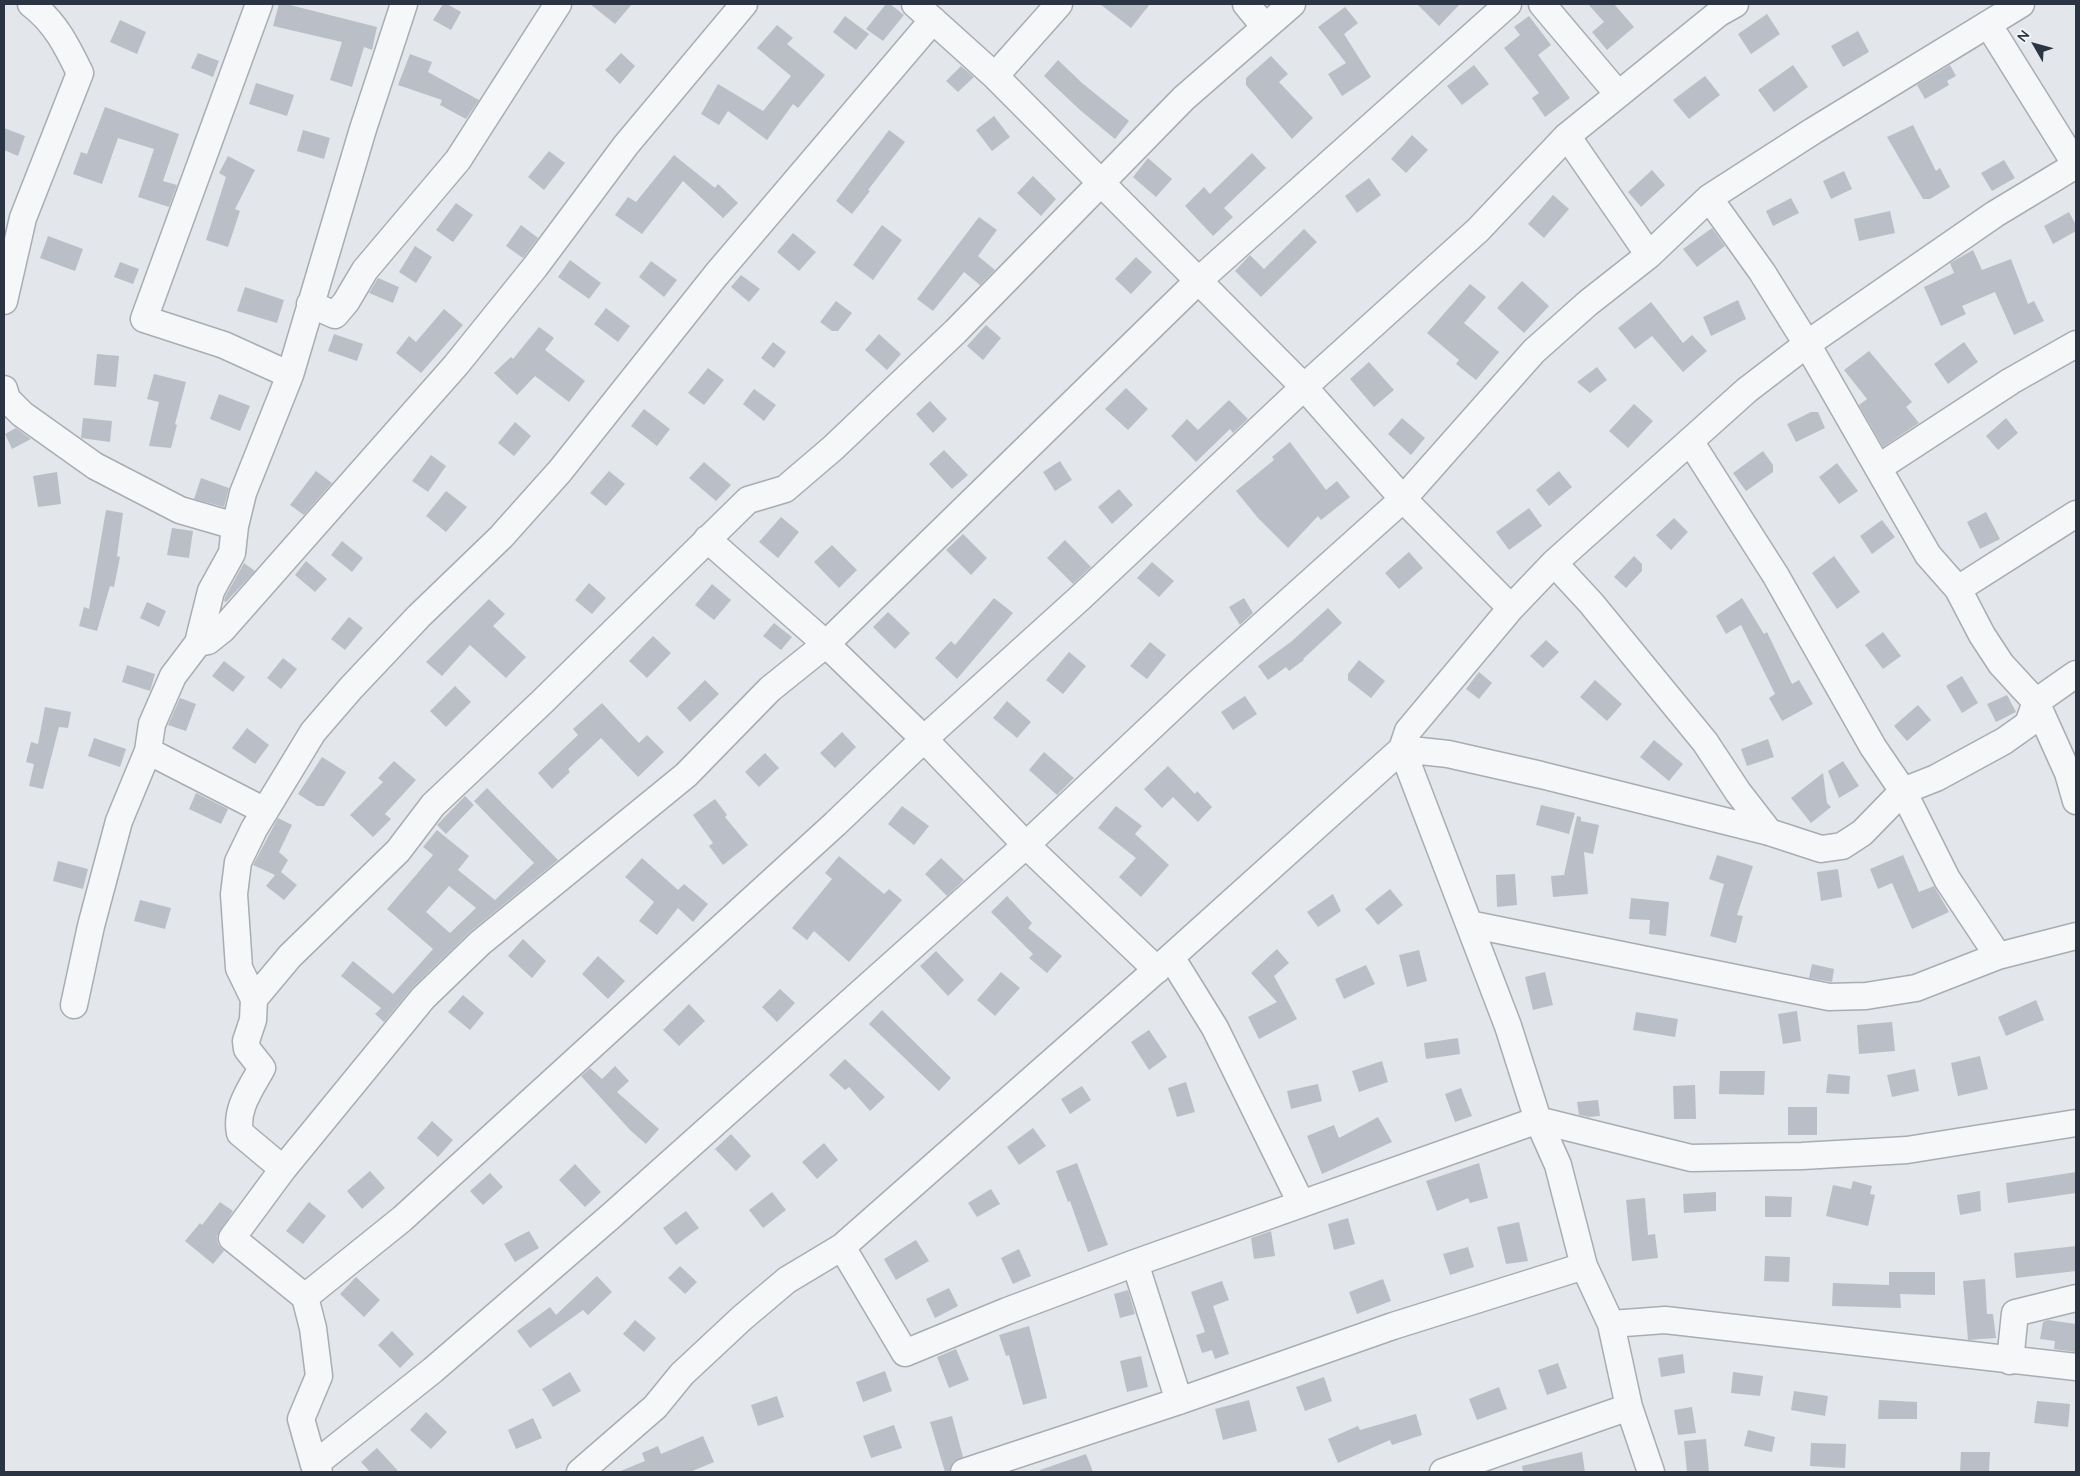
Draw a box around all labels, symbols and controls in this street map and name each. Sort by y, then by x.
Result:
north arrow [2010,20,2060,70]
text: N [2013,26,2033,45]

